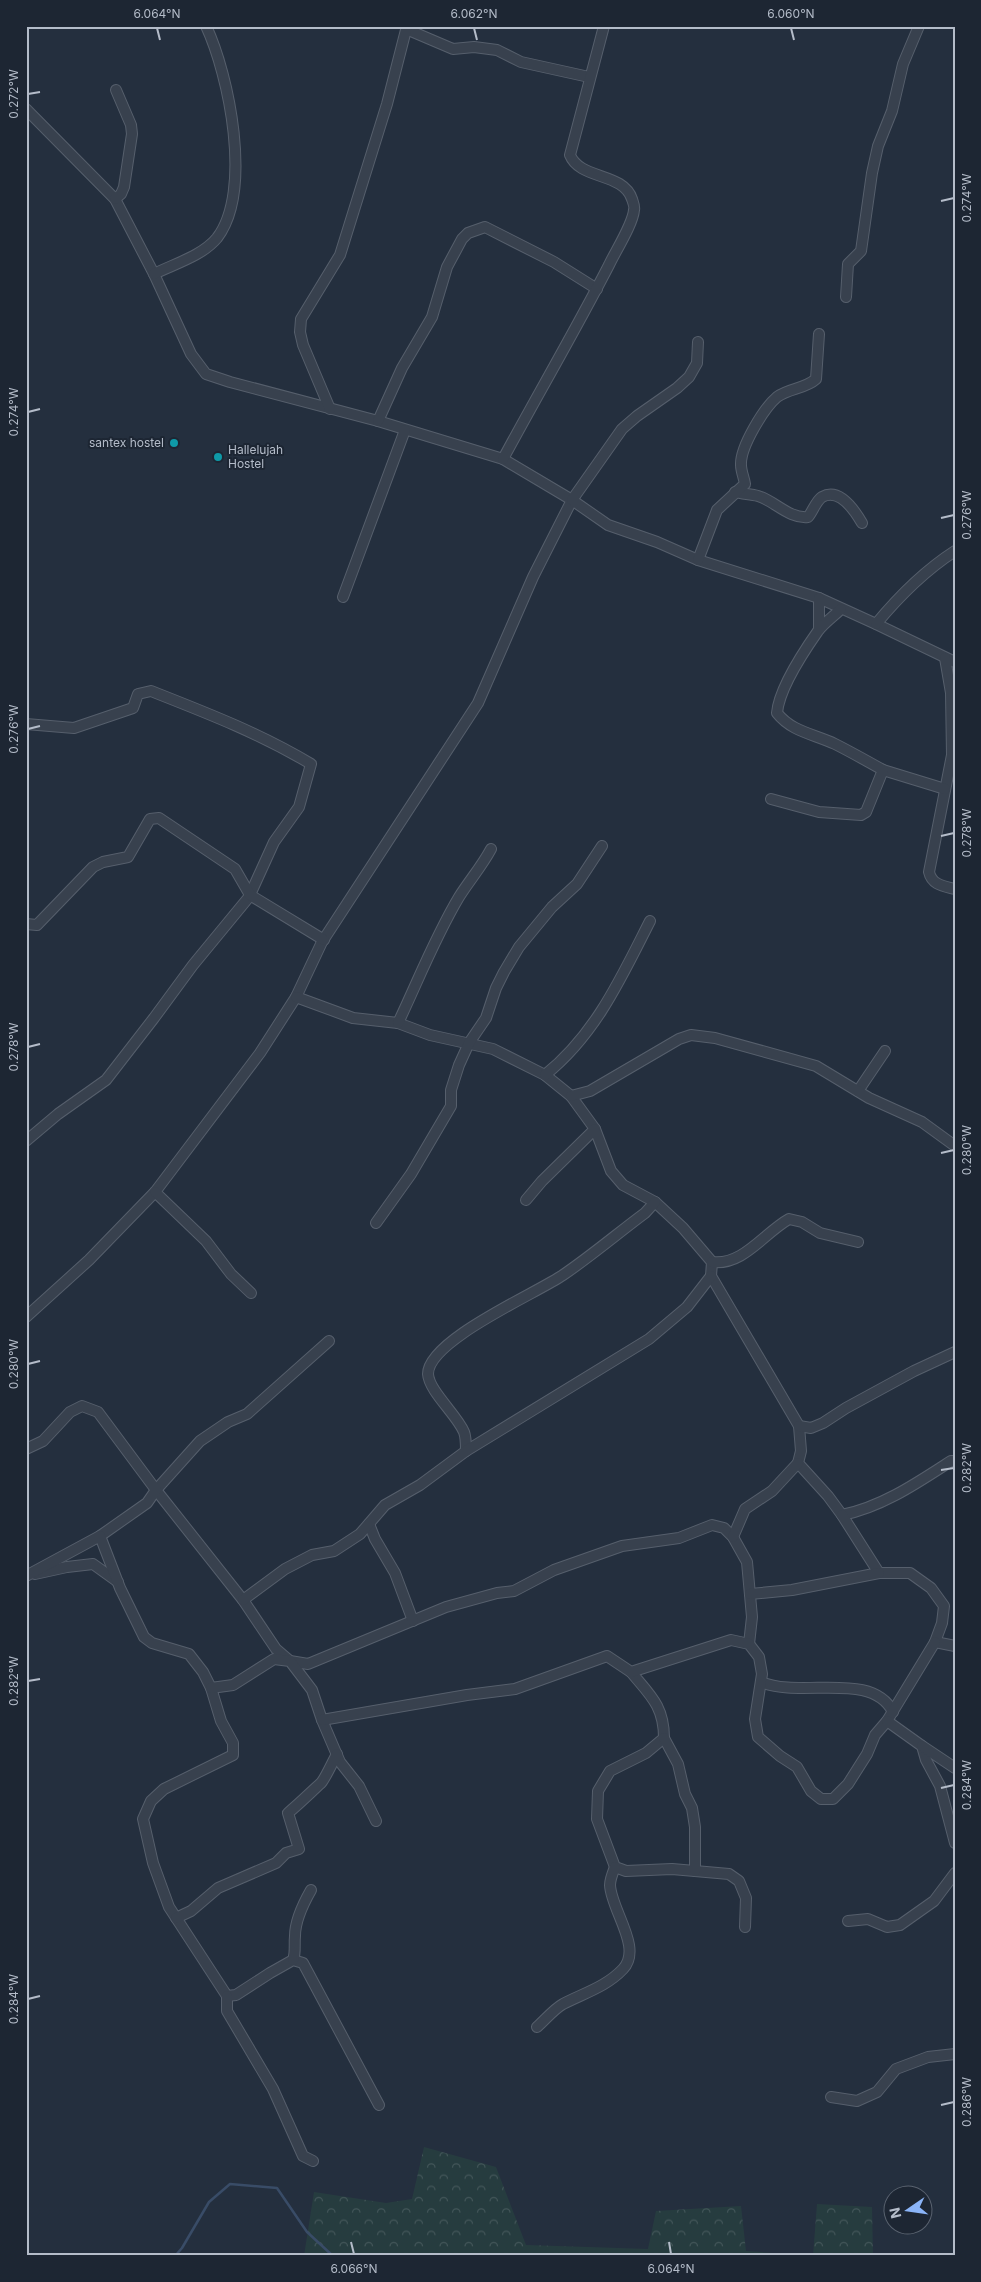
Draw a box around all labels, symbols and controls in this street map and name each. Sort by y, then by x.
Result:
text: 6.064°N [133,6,181,21]
text: 6.062°N [450,6,498,21]
text: 6.060°N [767,6,815,21]
text: 0.272°W [6,69,21,119]
text: 0.274°W [959,173,974,222]
text: 0.274°W [6,387,21,436]
place label: santex hostel [89,435,164,450]
marker: santex hostel [168,437,180,449]
place label: Hallelujah Hostel [228,442,283,471]
marker: Hallelujah Hostel [212,451,224,463]
text: 0.276°W [959,490,974,540]
text: 0.276°W [6,704,21,754]
text: 0.278°W [959,808,974,858]
text: 0.278°W [6,1022,21,1072]
text: 0.280°W [959,1125,974,1175]
text: 0.280°W [6,1339,21,1389]
text: 0.282°W [959,1443,974,1493]
text: 0.282°W [6,1656,21,1706]
text: 0.284°W [959,1760,974,1810]
text: 0.284°W [6,1974,21,2024]
text: 0.286°W [959,2077,974,2127]
north arrow [884,2184,934,2234]
text: N [885,2206,904,2220]
text: 6.066°N [330,2261,378,2276]
text: 6.064°N [647,2261,695,2276]

